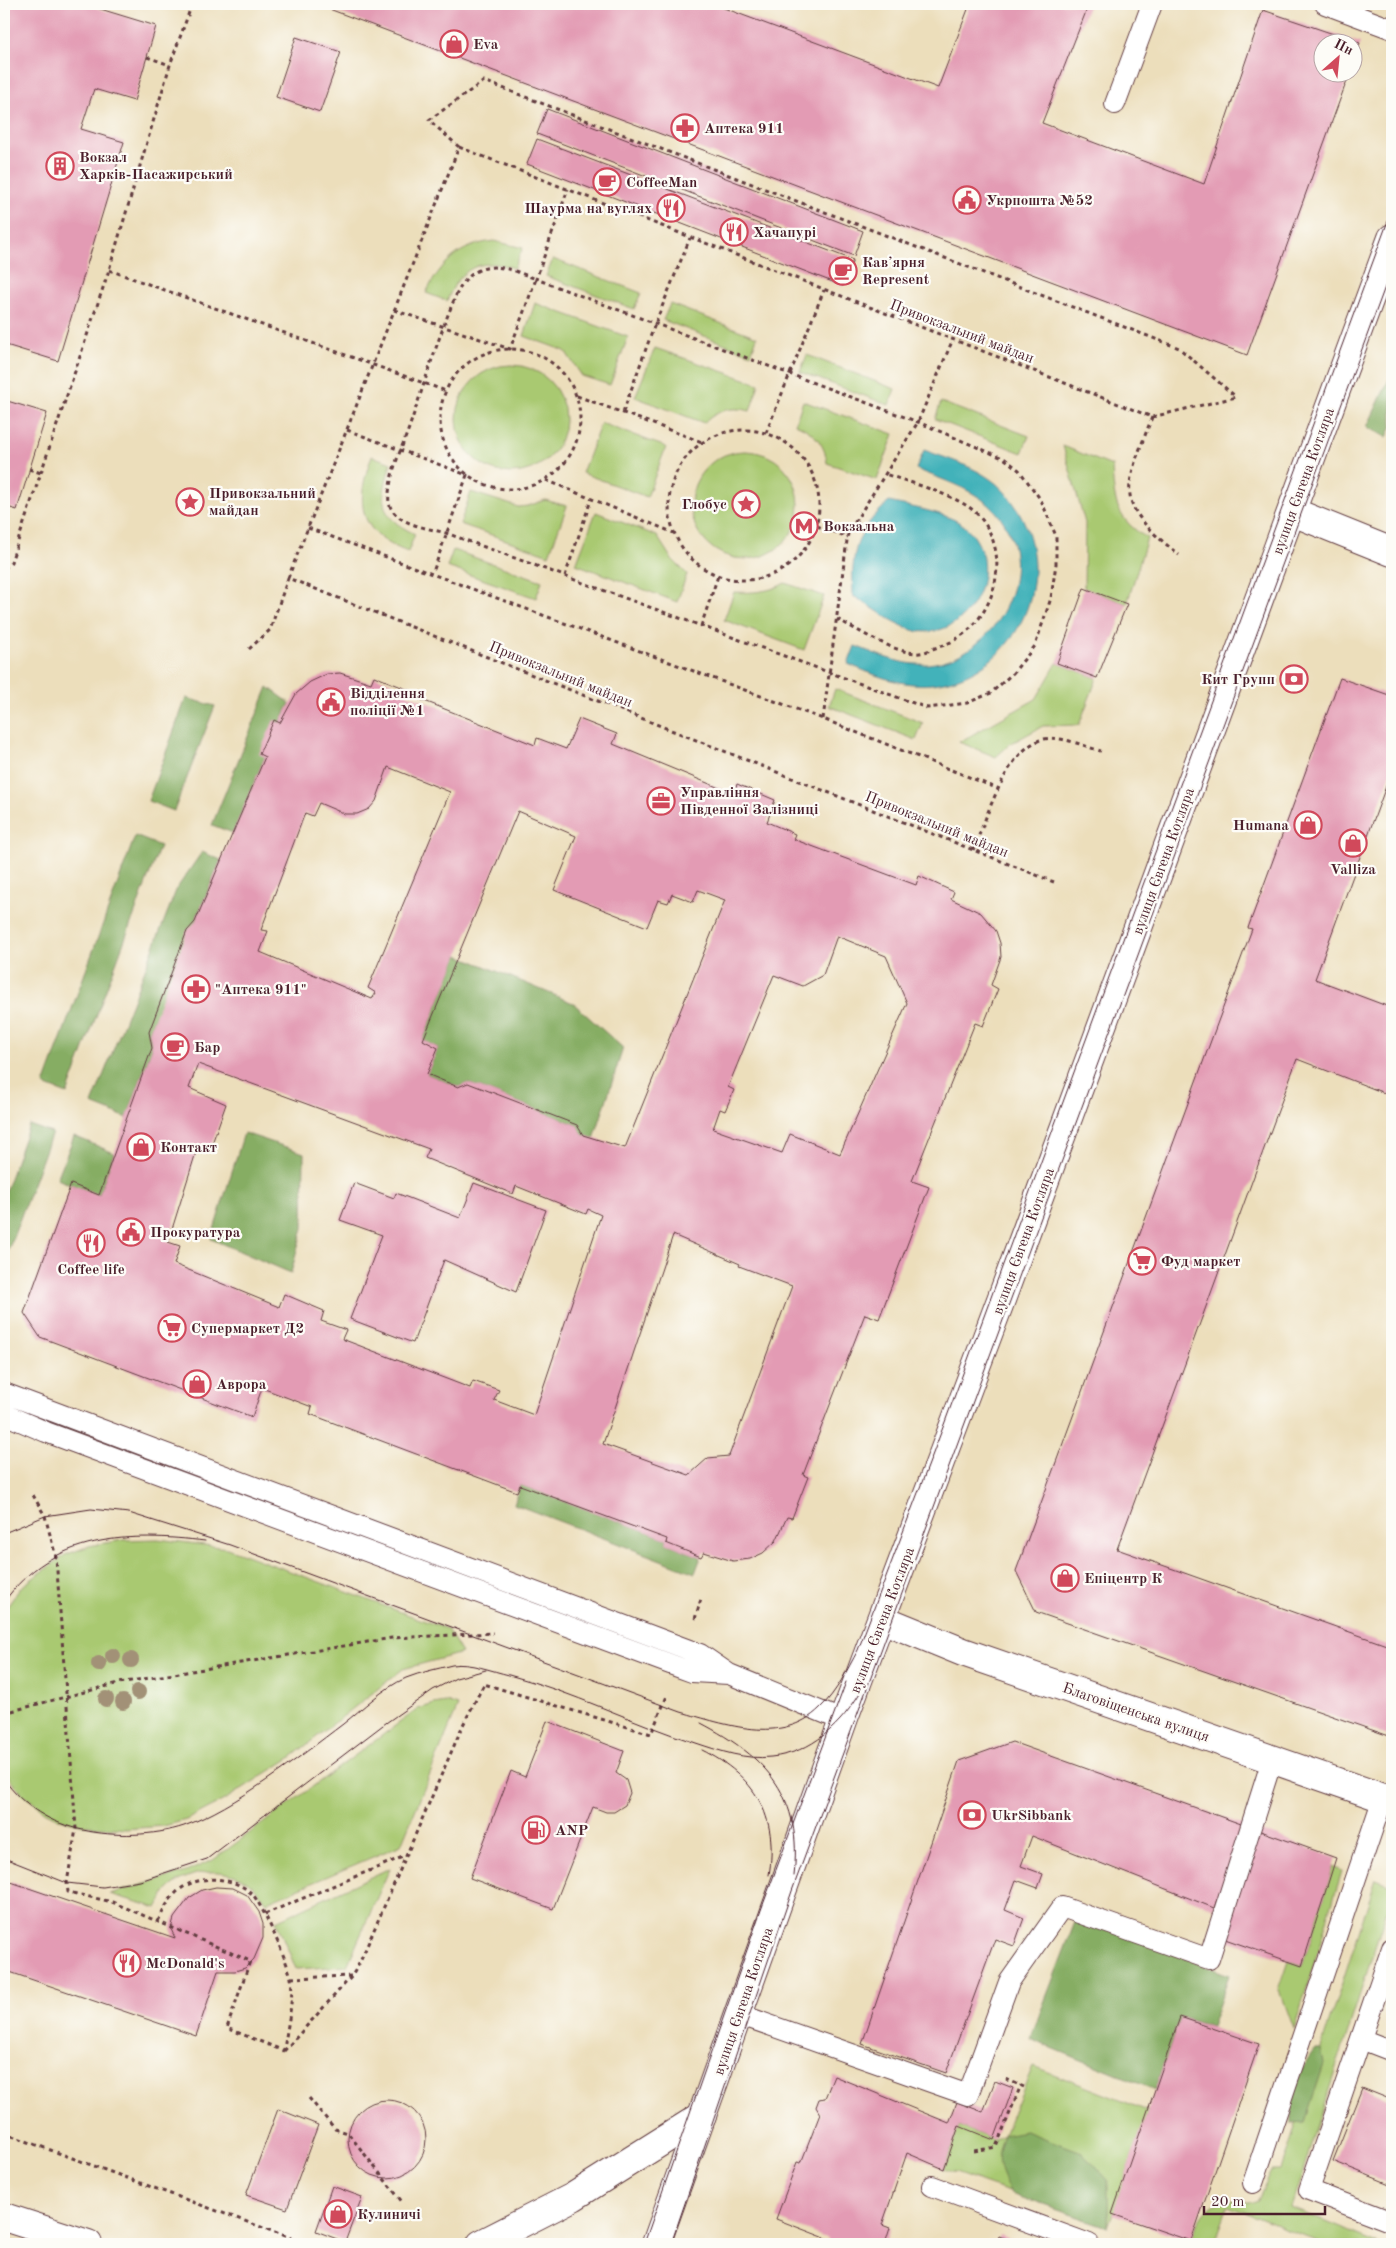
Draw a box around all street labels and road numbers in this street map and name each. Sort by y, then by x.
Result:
street label: Привокзальний майдан [887,298,1036,367]
street label: вулиця Євгена Котляра [1271,405,1338,557]
street label: Привокзальний майдан [487,640,634,711]
street label: вулиця Євгена Котляра [1131,785,1198,937]
street label: Привокзальний майдан [863,790,1010,861]
street label: вулиця Євгена Котляра [991,1165,1058,1317]
street label: вулиця Євгена Котляра [849,1545,918,1696]
street label: Благовіщенська вулиця [1060,1681,1211,1746]
street label: вулиця Євгена Котляра [712,1925,777,2077]

